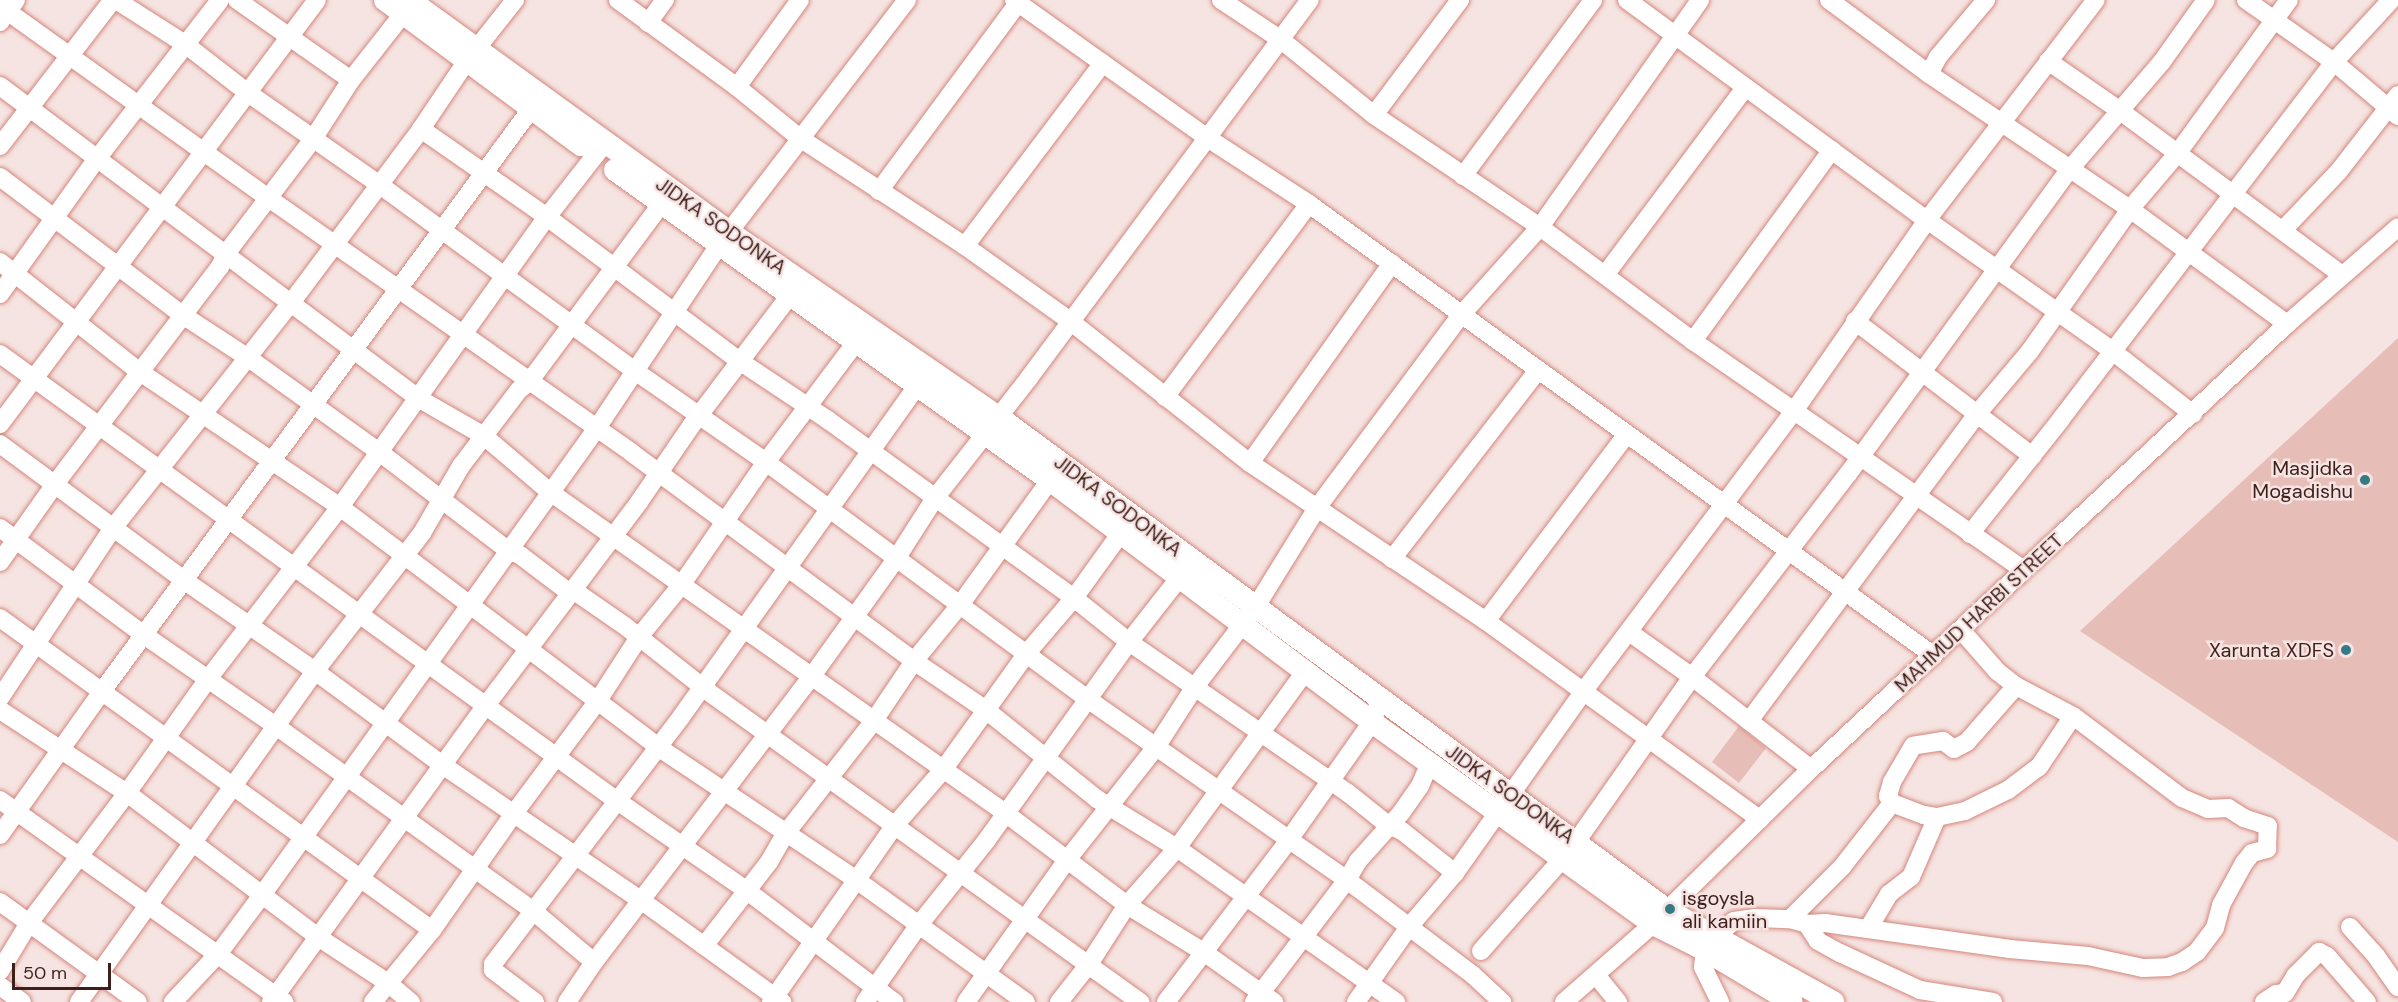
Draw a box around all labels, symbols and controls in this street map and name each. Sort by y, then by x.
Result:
street label: JIDKA SODONKA [651,172,791,280]
street label: JIDKA SODONKA [1049,450,1187,562]
place label: Masjidka Mogadishu [2252,456,2353,503]
marker: Masjidka Mogadishu [2358,473,2372,487]
street label: MAHMUD HARBI STREET [1890,529,2068,697]
place label: Xarunta XDFS [2209,638,2334,662]
marker: Xarunta XDFS [2339,643,2353,657]
street label: JIDKA SODONKA [1441,739,1579,849]
place label: isgoysla ali kamiin [1682,886,1767,933]
marker: isgoysla ali kamiin [1663,902,1677,916]
scale bar [15,951,114,989]
text: 50 m [23,961,67,985]

